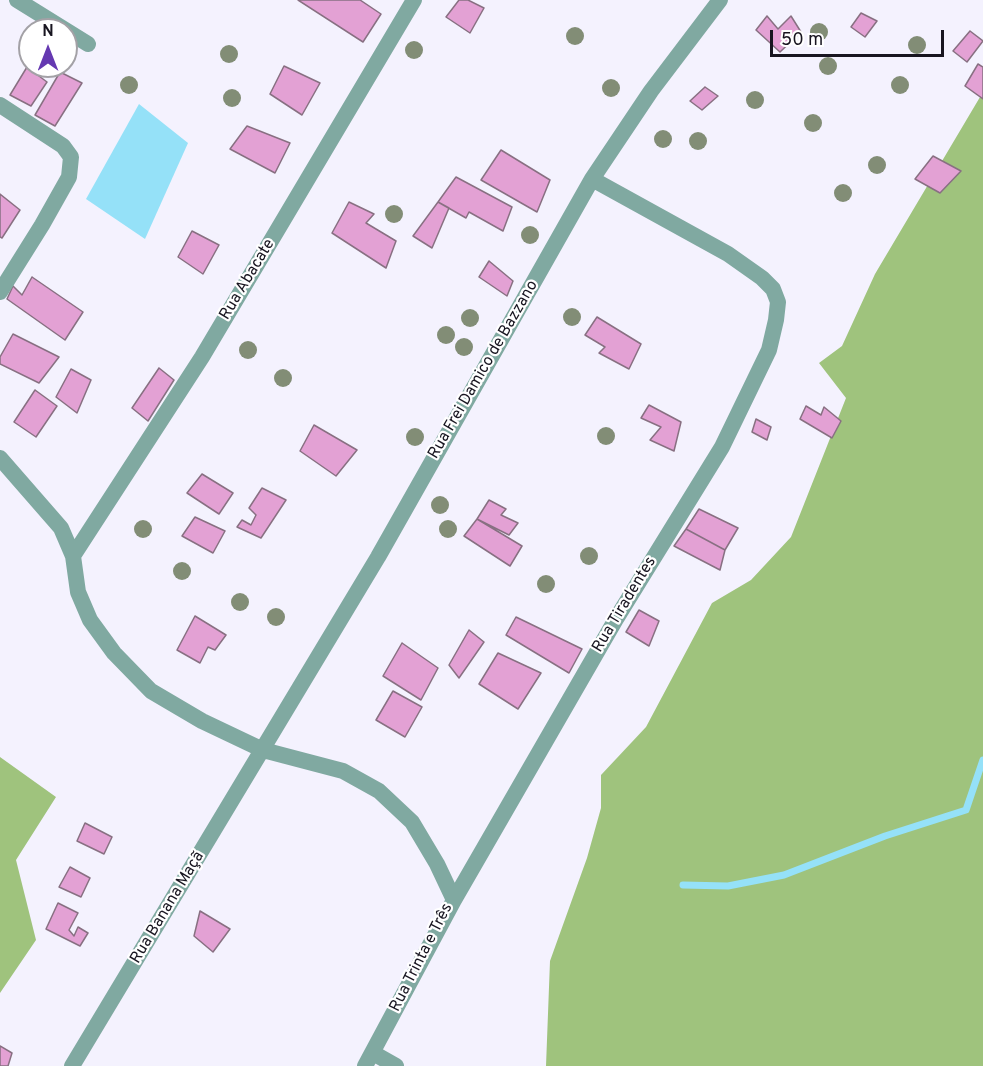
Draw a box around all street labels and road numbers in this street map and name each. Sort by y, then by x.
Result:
street label: Rua Abacate [216,236,280,324]
street label: Rua Frei Damico de Bazzano [425,277,543,463]
street label: Rua Tiradentes [589,554,661,656]
street label: Rua Banana Maçã [127,849,209,967]
street label: Rua Trinta e Três [386,900,458,1016]

